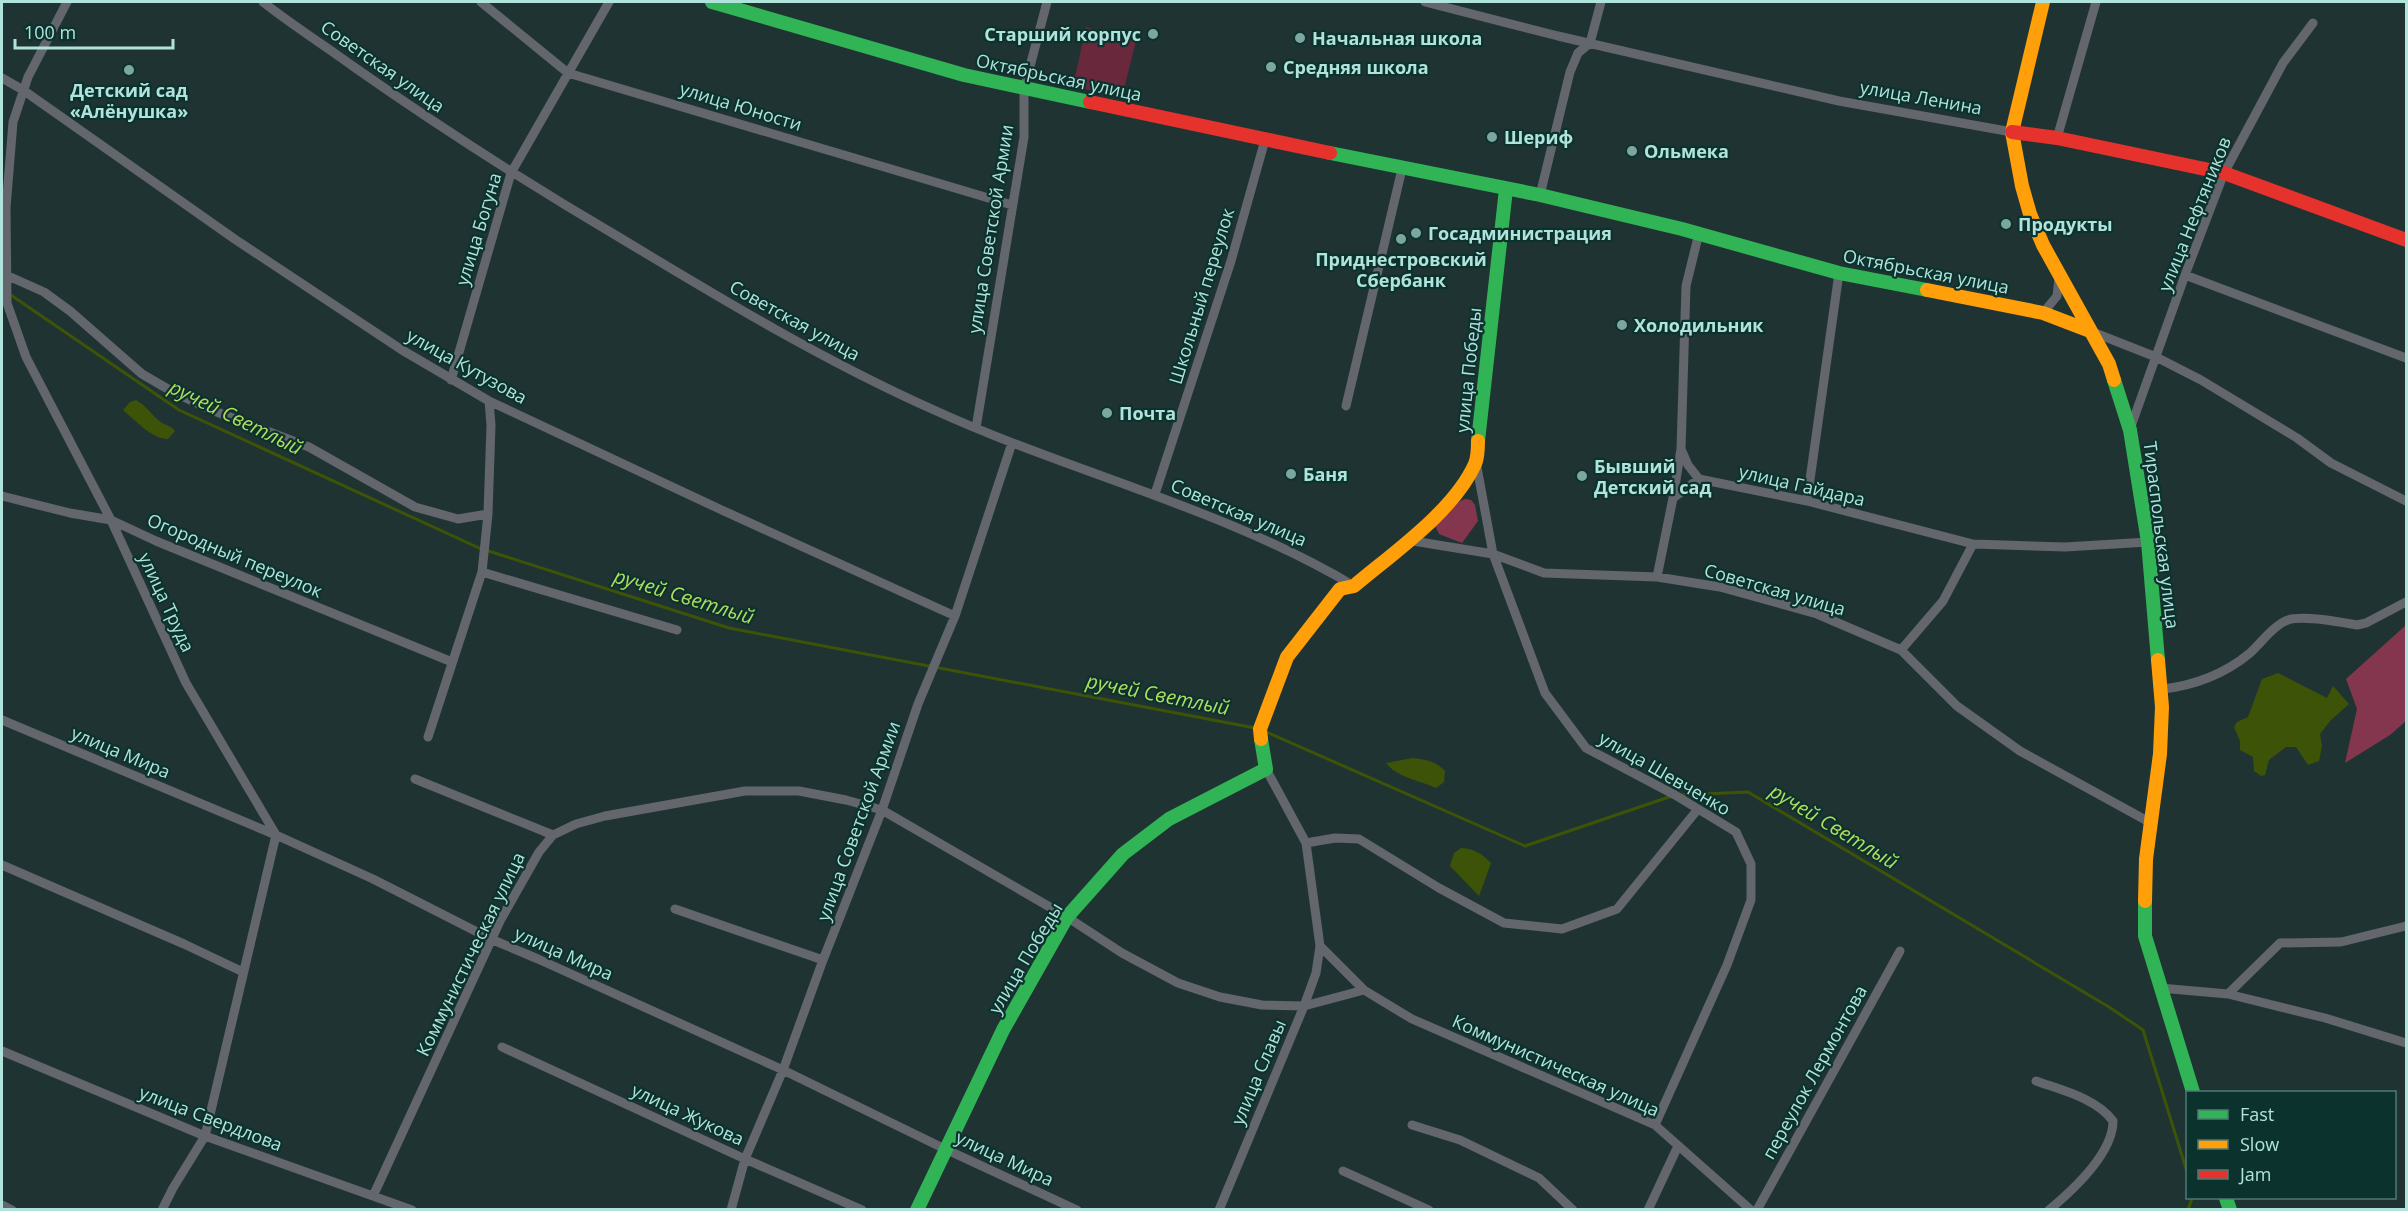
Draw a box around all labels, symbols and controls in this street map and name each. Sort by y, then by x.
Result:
scale bar [15,12,172,50]
street label: Советская улица [316,14,450,118]
text: 100 m [24,20,76,44]
place label: Старший корпус [984,22,1141,46]
place label: Начальная школа [1312,26,1482,50]
marker: Старший корпус [1146,27,1160,41]
marker: Начальная школа [1293,31,1307,45]
street label: Октябрьская улица [974,48,1144,106]
place label: Средняя школа [1283,55,1429,79]
marker: Средняя школа [1264,60,1278,74]
marker: Детский сад «Алёнушка» [122,63,136,77]
street label: улица Ленина [1858,74,1984,120]
street label: улица Юности [677,76,805,136]
place label: Детский сад «Алёнушка» [70,78,188,123]
street label: улица Советской Армии [962,123,1018,335]
place label: Шериф [1504,125,1573,149]
marker: Шериф [1485,130,1499,144]
street label: улица Нефтяников [2152,133,2236,295]
place label: Ольмека [1644,139,1729,163]
marker: Ольмека [1625,144,1639,158]
street label: улица Богуна [449,170,507,288]
street label: Школьный переулок [1163,204,1239,387]
place label: Продукты [2018,212,2113,236]
marker: Продукты [1999,217,2013,231]
place label: Госадминистрация [1428,221,1612,245]
marker: Госадминистрация [1409,226,1423,240]
marker: Приднестровский Сбербанк [1394,232,1408,246]
street label: Октябрьская улица [1841,243,2011,299]
place label: Приднестровский Сбербанк [1315,247,1487,292]
street label: Советская улица [725,274,865,366]
street label: улица Победы [1450,306,1486,434]
place label: Холодильник [1634,313,1764,337]
marker: Холодильник [1615,318,1629,332]
street label: улица Кутузова [403,323,531,409]
water label: ручей Светлый [164,373,308,461]
place label: Почта [1119,401,1176,425]
marker: Почта [1100,406,1114,420]
street label: Тираспольская улица [2139,440,2185,630]
place label: Бывший Детский сад [1594,454,1711,499]
street label: улица Гайдара [1737,459,1867,511]
place label: Баня [1303,462,1348,486]
marker: Баня [1284,467,1298,481]
marker: Бывший Детский сад [1575,469,1589,483]
street label: Советская улица [1167,472,1311,552]
street label: Огородный переулок [144,507,327,603]
street label: улица Труда [134,548,200,656]
street label: Советская улица [1702,557,1848,621]
water label: ручей Светлый [610,562,758,630]
water label: ручей Светлый [1083,667,1232,721]
street label: улица Советской Армии [811,718,905,924]
street label: улица Мира [68,720,174,784]
street label: улица Шевченко [1595,726,1735,820]
water label: ручей Светлый [1764,777,1904,875]
street label: Коммунистическая улица [410,848,530,1060]
street label: улица Победы [982,898,1068,1018]
street label: улица Мира [511,921,617,985]
street label: переулок Лермонтова [1756,981,1872,1163]
street label: Коммунистическая улица [1449,1008,1663,1122]
street label: улица Славы [1225,1016,1291,1128]
street label: улица Жукова [628,1077,748,1151]
street label: улица Свердлова [136,1080,286,1156]
legend [2186,1091,2396,1199]
text: Fast [2240,1102,2274,1126]
street label: улица Мира [952,1125,1058,1191]
text: Slow [2240,1132,2279,1156]
text: Jam [2238,1162,2272,1186]

